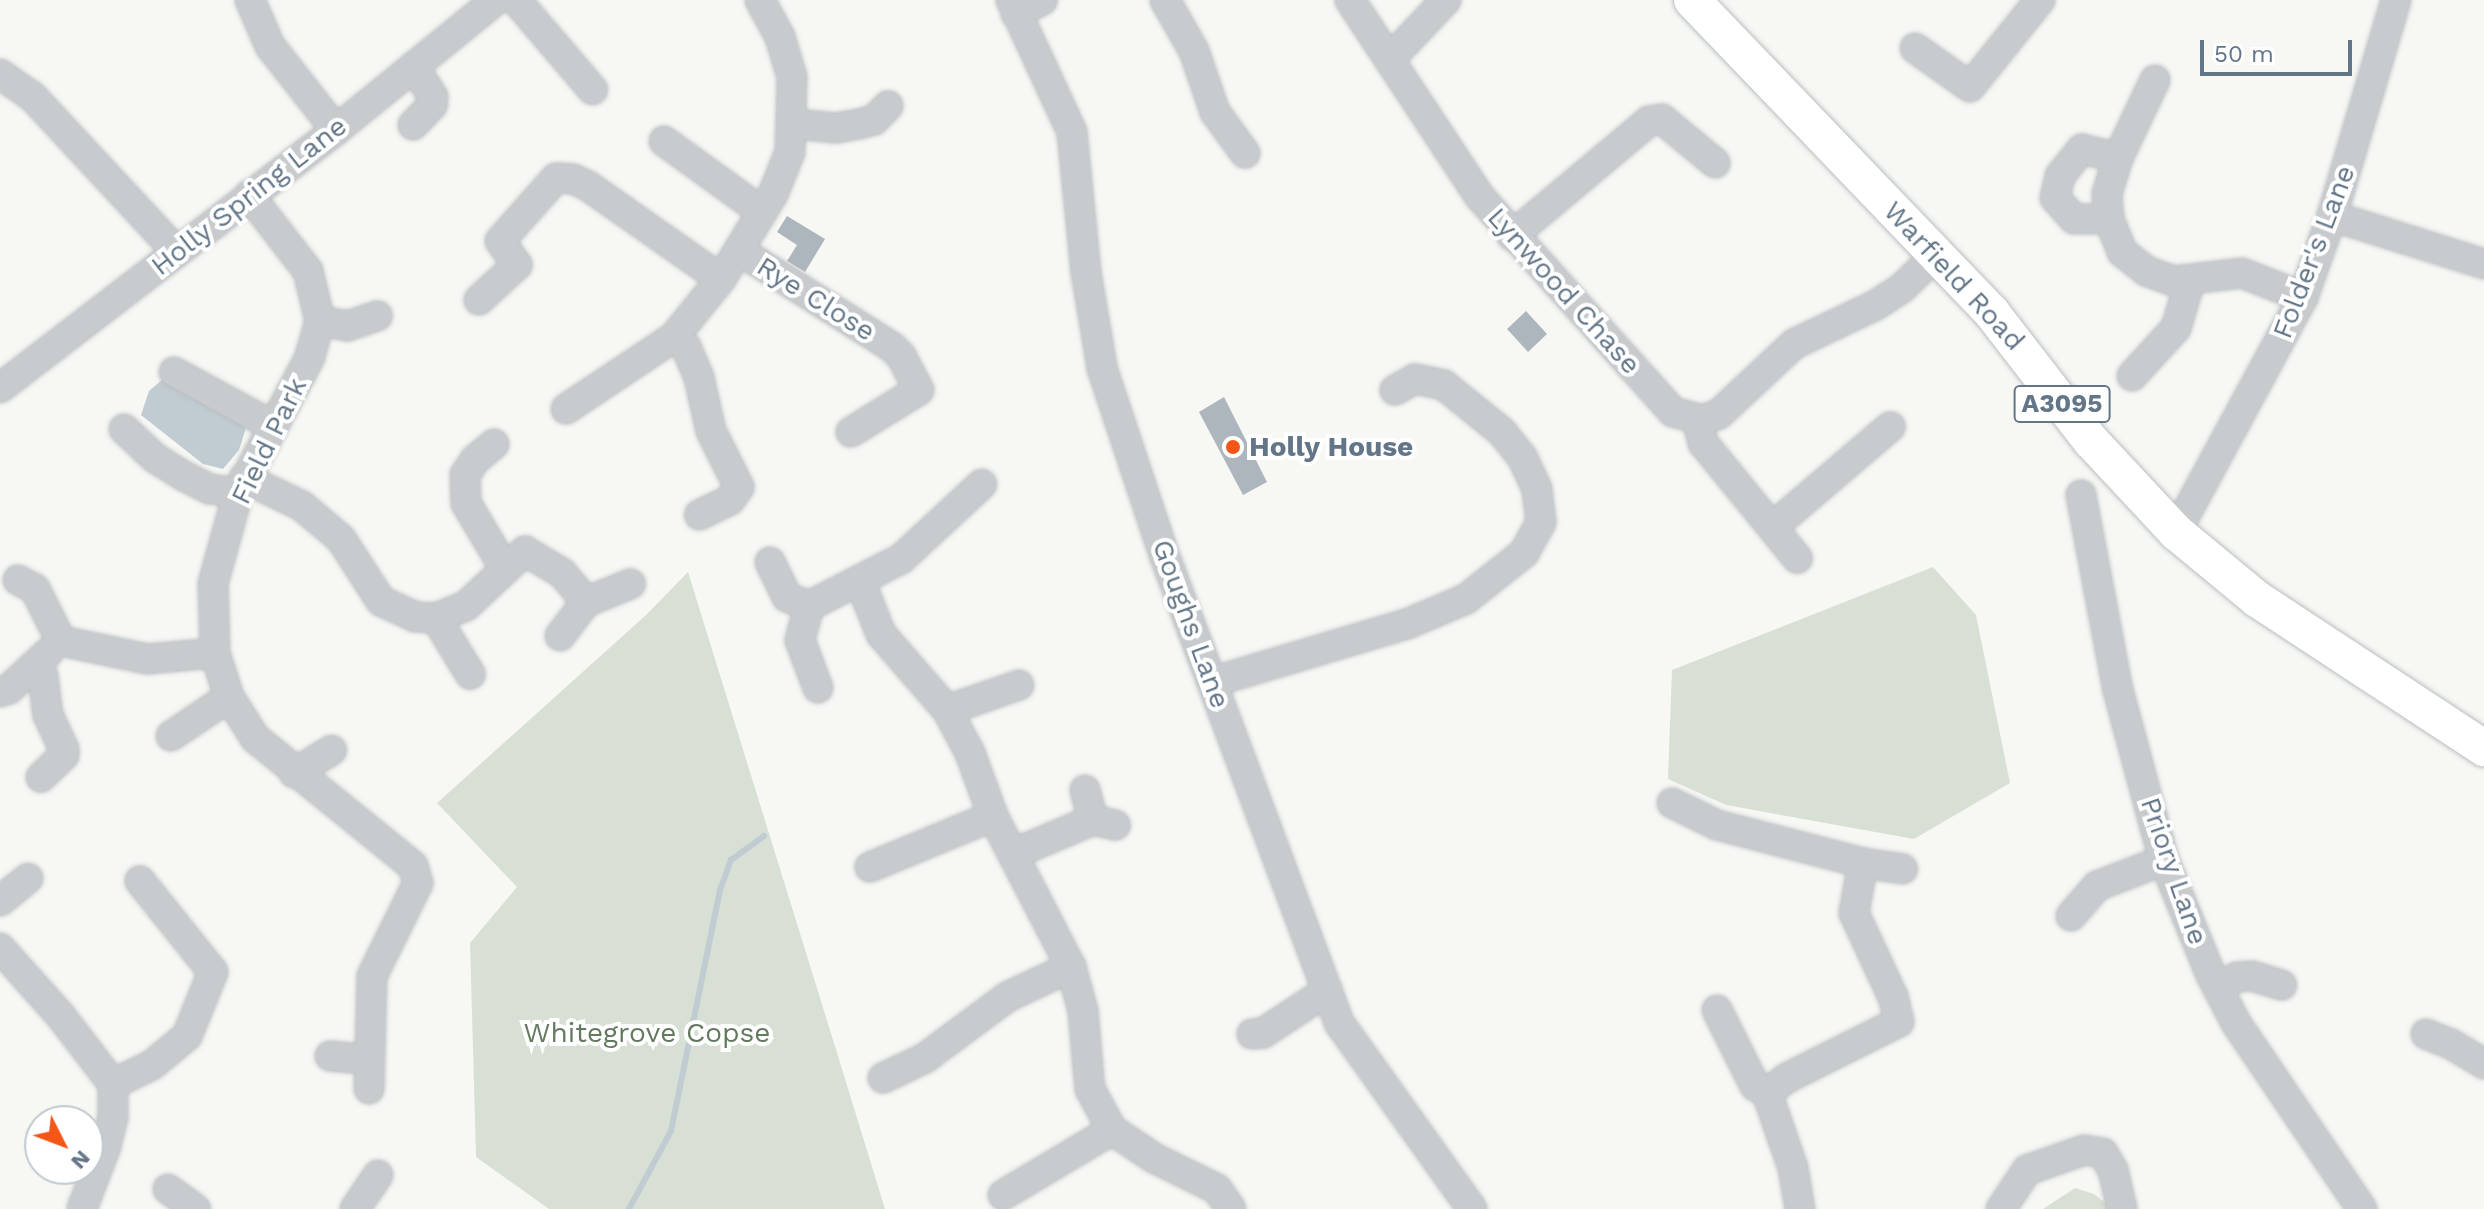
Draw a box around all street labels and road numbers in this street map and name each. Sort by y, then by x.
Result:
street label: Holly Spring Lane [144,109,354,283]
street label: Folder's Lane [2266,161,2362,343]
street label: Warfield Road [1876,194,2032,358]
street label: Lynwood Chase [1480,201,1648,381]
street label: Rye Close [751,249,881,349]
street label: Field Park [224,372,314,510]
road number: A3095 [2012,382,2112,426]
street label: Goughs Lane [1145,535,1237,713]
street label: Priory Lane [2133,793,2215,949]

